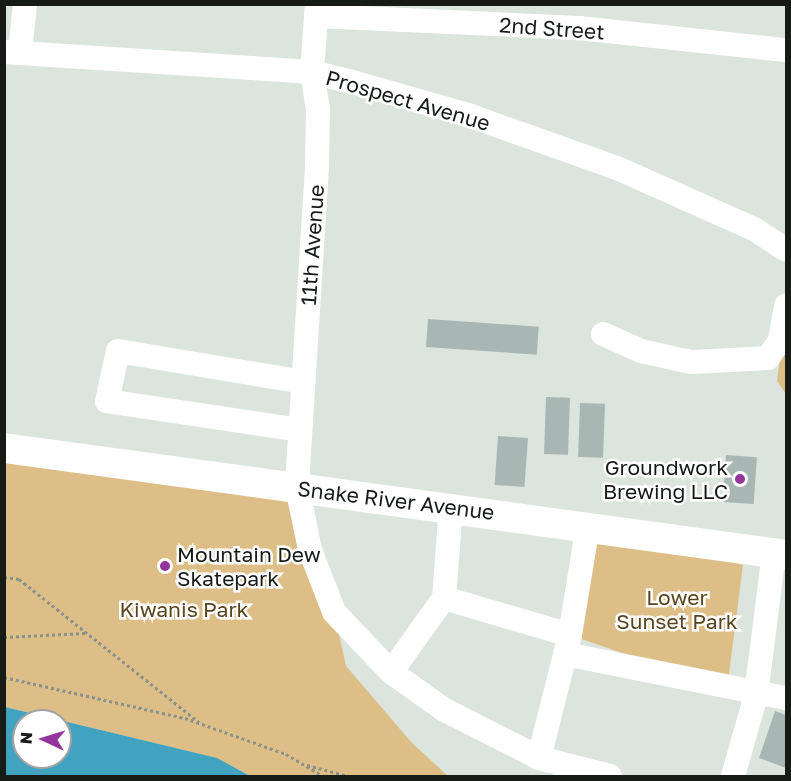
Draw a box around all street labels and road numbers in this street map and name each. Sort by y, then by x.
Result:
street label: 2nd Street [499,12,605,44]
street label: Prospect Avenue [323,64,493,136]
street label: 11th Avenue [295,184,329,306]
street label: Snake River Avenue [296,475,496,525]

